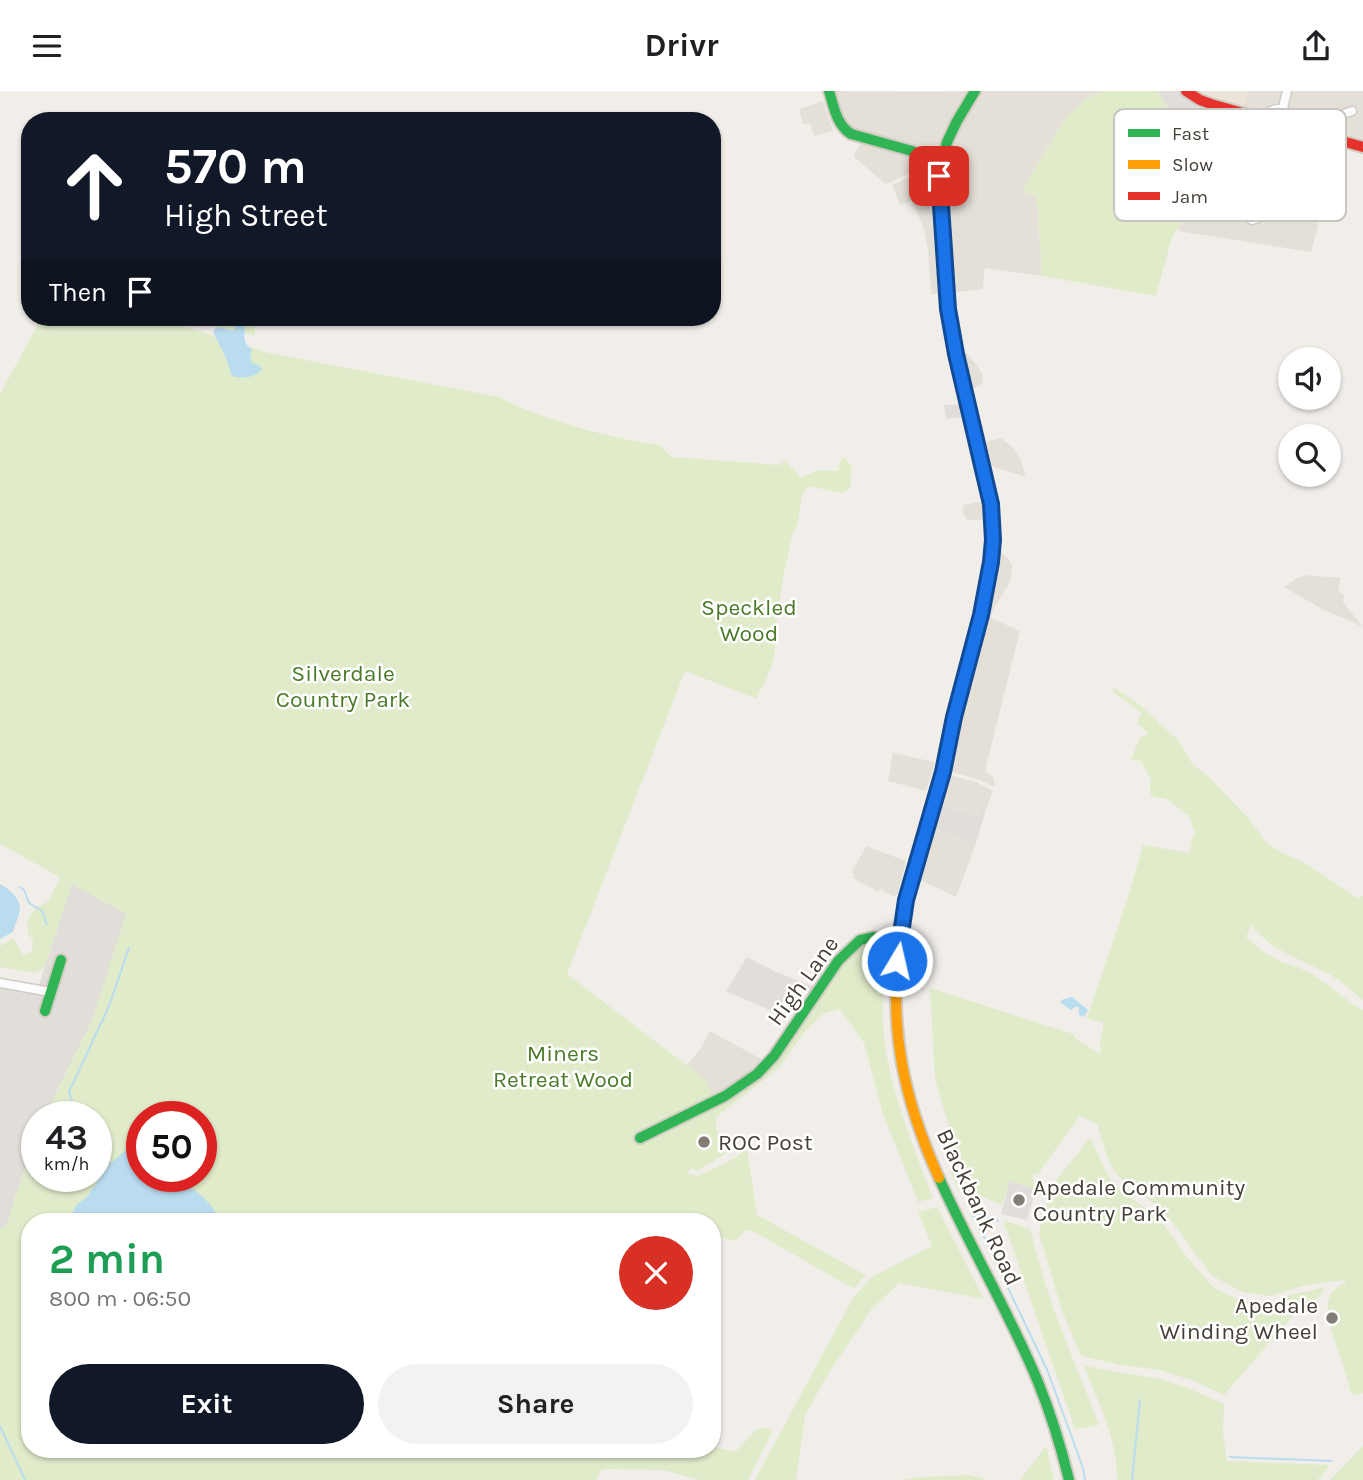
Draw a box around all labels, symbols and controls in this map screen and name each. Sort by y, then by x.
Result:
icon: menu [28,27,66,65]
text: Drivr [644,27,719,64]
icon: share [1297,27,1335,65]
legend [1114,109,1346,221]
text: Fast [1172,123,1209,145]
text: 570 m [164,138,307,195]
icon: ahead [49,140,140,231]
pin [909,146,969,206]
text: Slow [1172,154,1213,176]
icon: arrive [920,157,958,195]
text: Jam [1172,186,1208,208]
text: High Street [164,197,328,234]
icon: arrive [121,273,159,311]
text: Then [49,277,107,308]
map controls [1278,347,1341,487]
button: sound [1278,347,1341,410]
button: search [1278,424,1341,487]
park label: Speckled Wood [701,594,797,647]
park label: Silverdale Country Park [276,660,410,713]
position arrow [860,924,934,998]
street label: High Lane [762,931,844,1031]
park label: Miners Retreat Wood [493,1040,633,1093]
speed limit sign: 50 [126,1101,217,1192]
text: 43 [45,1117,88,1158]
street label: Blackbank Road [931,1124,1027,1290]
place label: ROC Post [718,1129,813,1156]
marker: ROC Post [696,1134,712,1150]
text: km/h [44,1153,89,1175]
place label: Apedale Community Country Park [1033,1174,1245,1227]
marker: Apedale Community Country Park [1011,1192,1027,1208]
text: 2 min [49,1234,165,1284]
button: close [619,1236,693,1310]
text: 800 m · 06:50 [49,1285,191,1312]
place label: Apedale Winding Wheel [1159,1292,1318,1345]
marker: Apedale Winding Wheel [1324,1310,1340,1326]
button: Exit [49,1364,364,1444]
button: Share [378,1364,693,1444]

